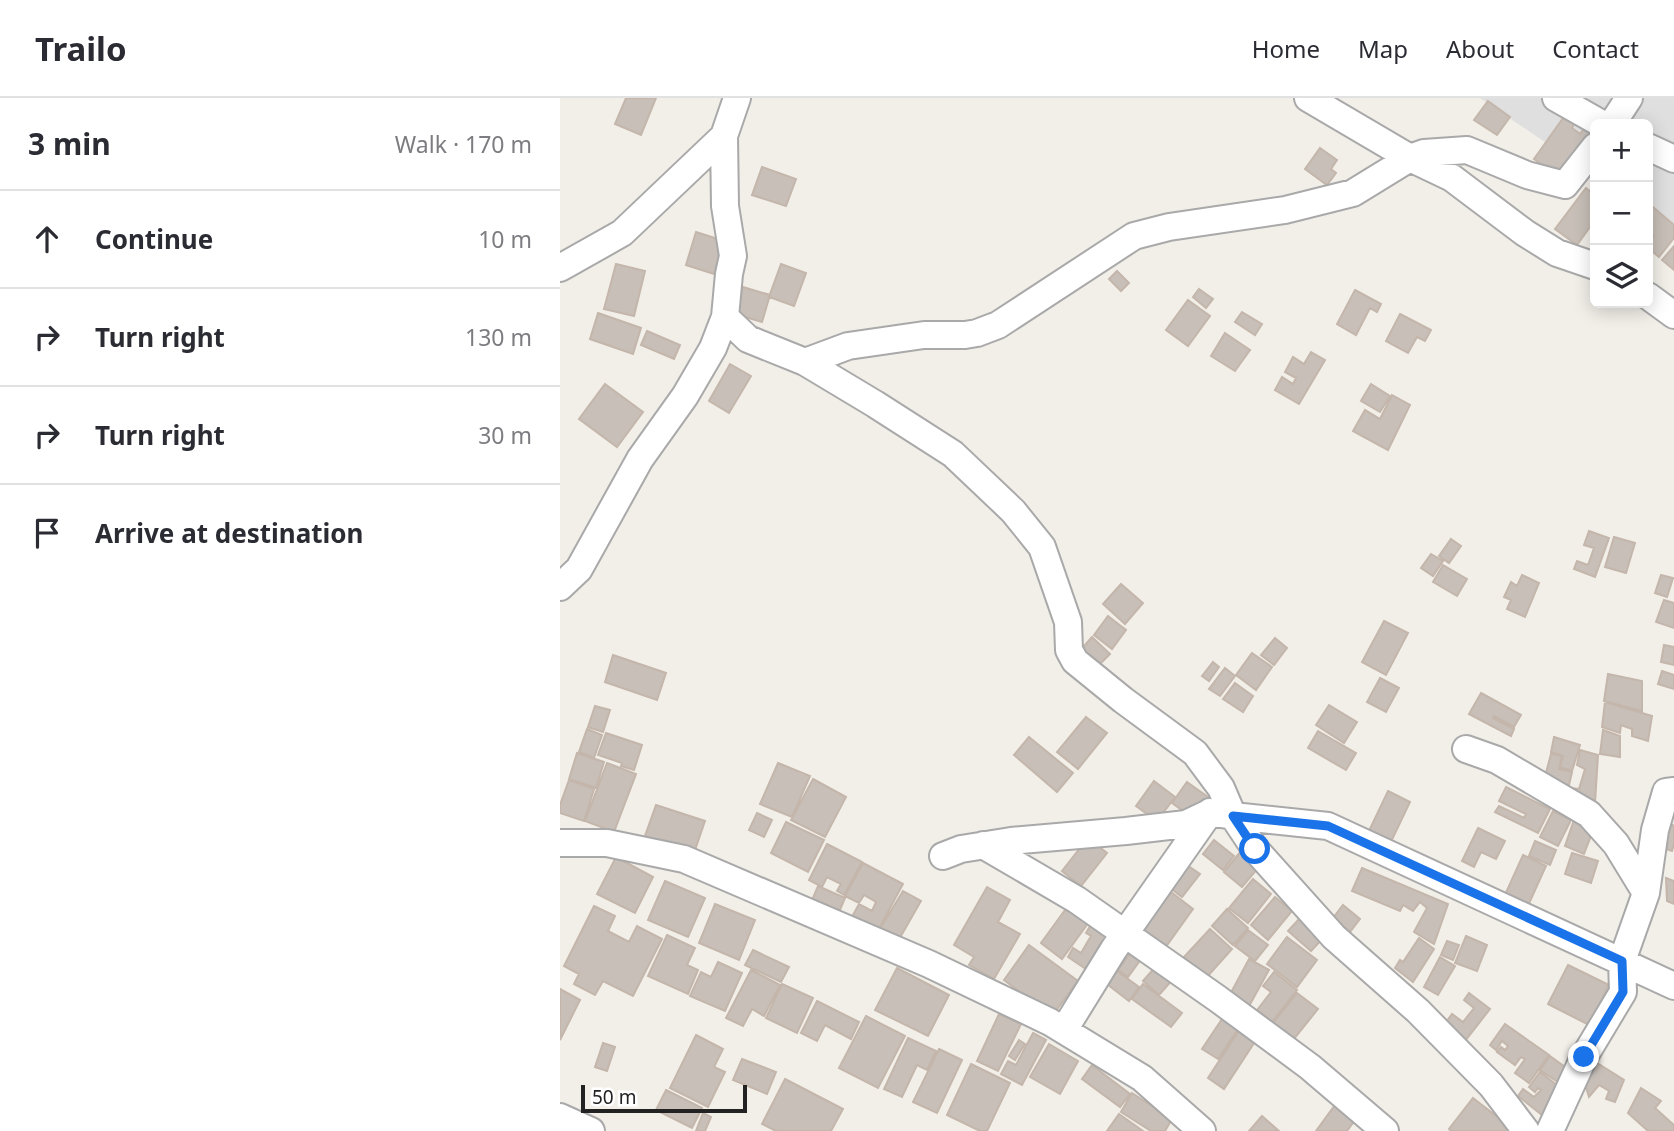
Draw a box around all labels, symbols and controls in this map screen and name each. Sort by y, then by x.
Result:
text: Trailo [35,26,127,71]
text: Home [1252,32,1320,65]
text: Map [1358,32,1408,65]
text: About [1446,32,1514,65]
text: Contact [1552,32,1639,65]
map controls [1590,119,1653,308]
button: + [1590,119,1653,182]
text: 3 min [28,123,111,164]
text: Walk · 170 m [395,128,532,160]
button: − [1590,182,1653,245]
icon: ahead [28,220,66,258]
text: Continue [95,221,213,257]
text: 10 m [478,223,532,255]
button: layers [1590,245,1653,308]
icon: right [28,318,66,356]
text: Turn right [95,319,225,355]
text: 130 m [465,321,532,353]
icon: right [28,416,66,454]
text: Turn right [95,417,225,453]
text: 30 m [478,419,532,451]
icon: arrive [28,514,66,552]
text: Arrive at destination [95,515,364,551]
route start [1239,833,1270,864]
route end [1568,1041,1599,1072]
scale bar [581,1082,747,1114]
text: 50 m [592,1084,636,1110]

